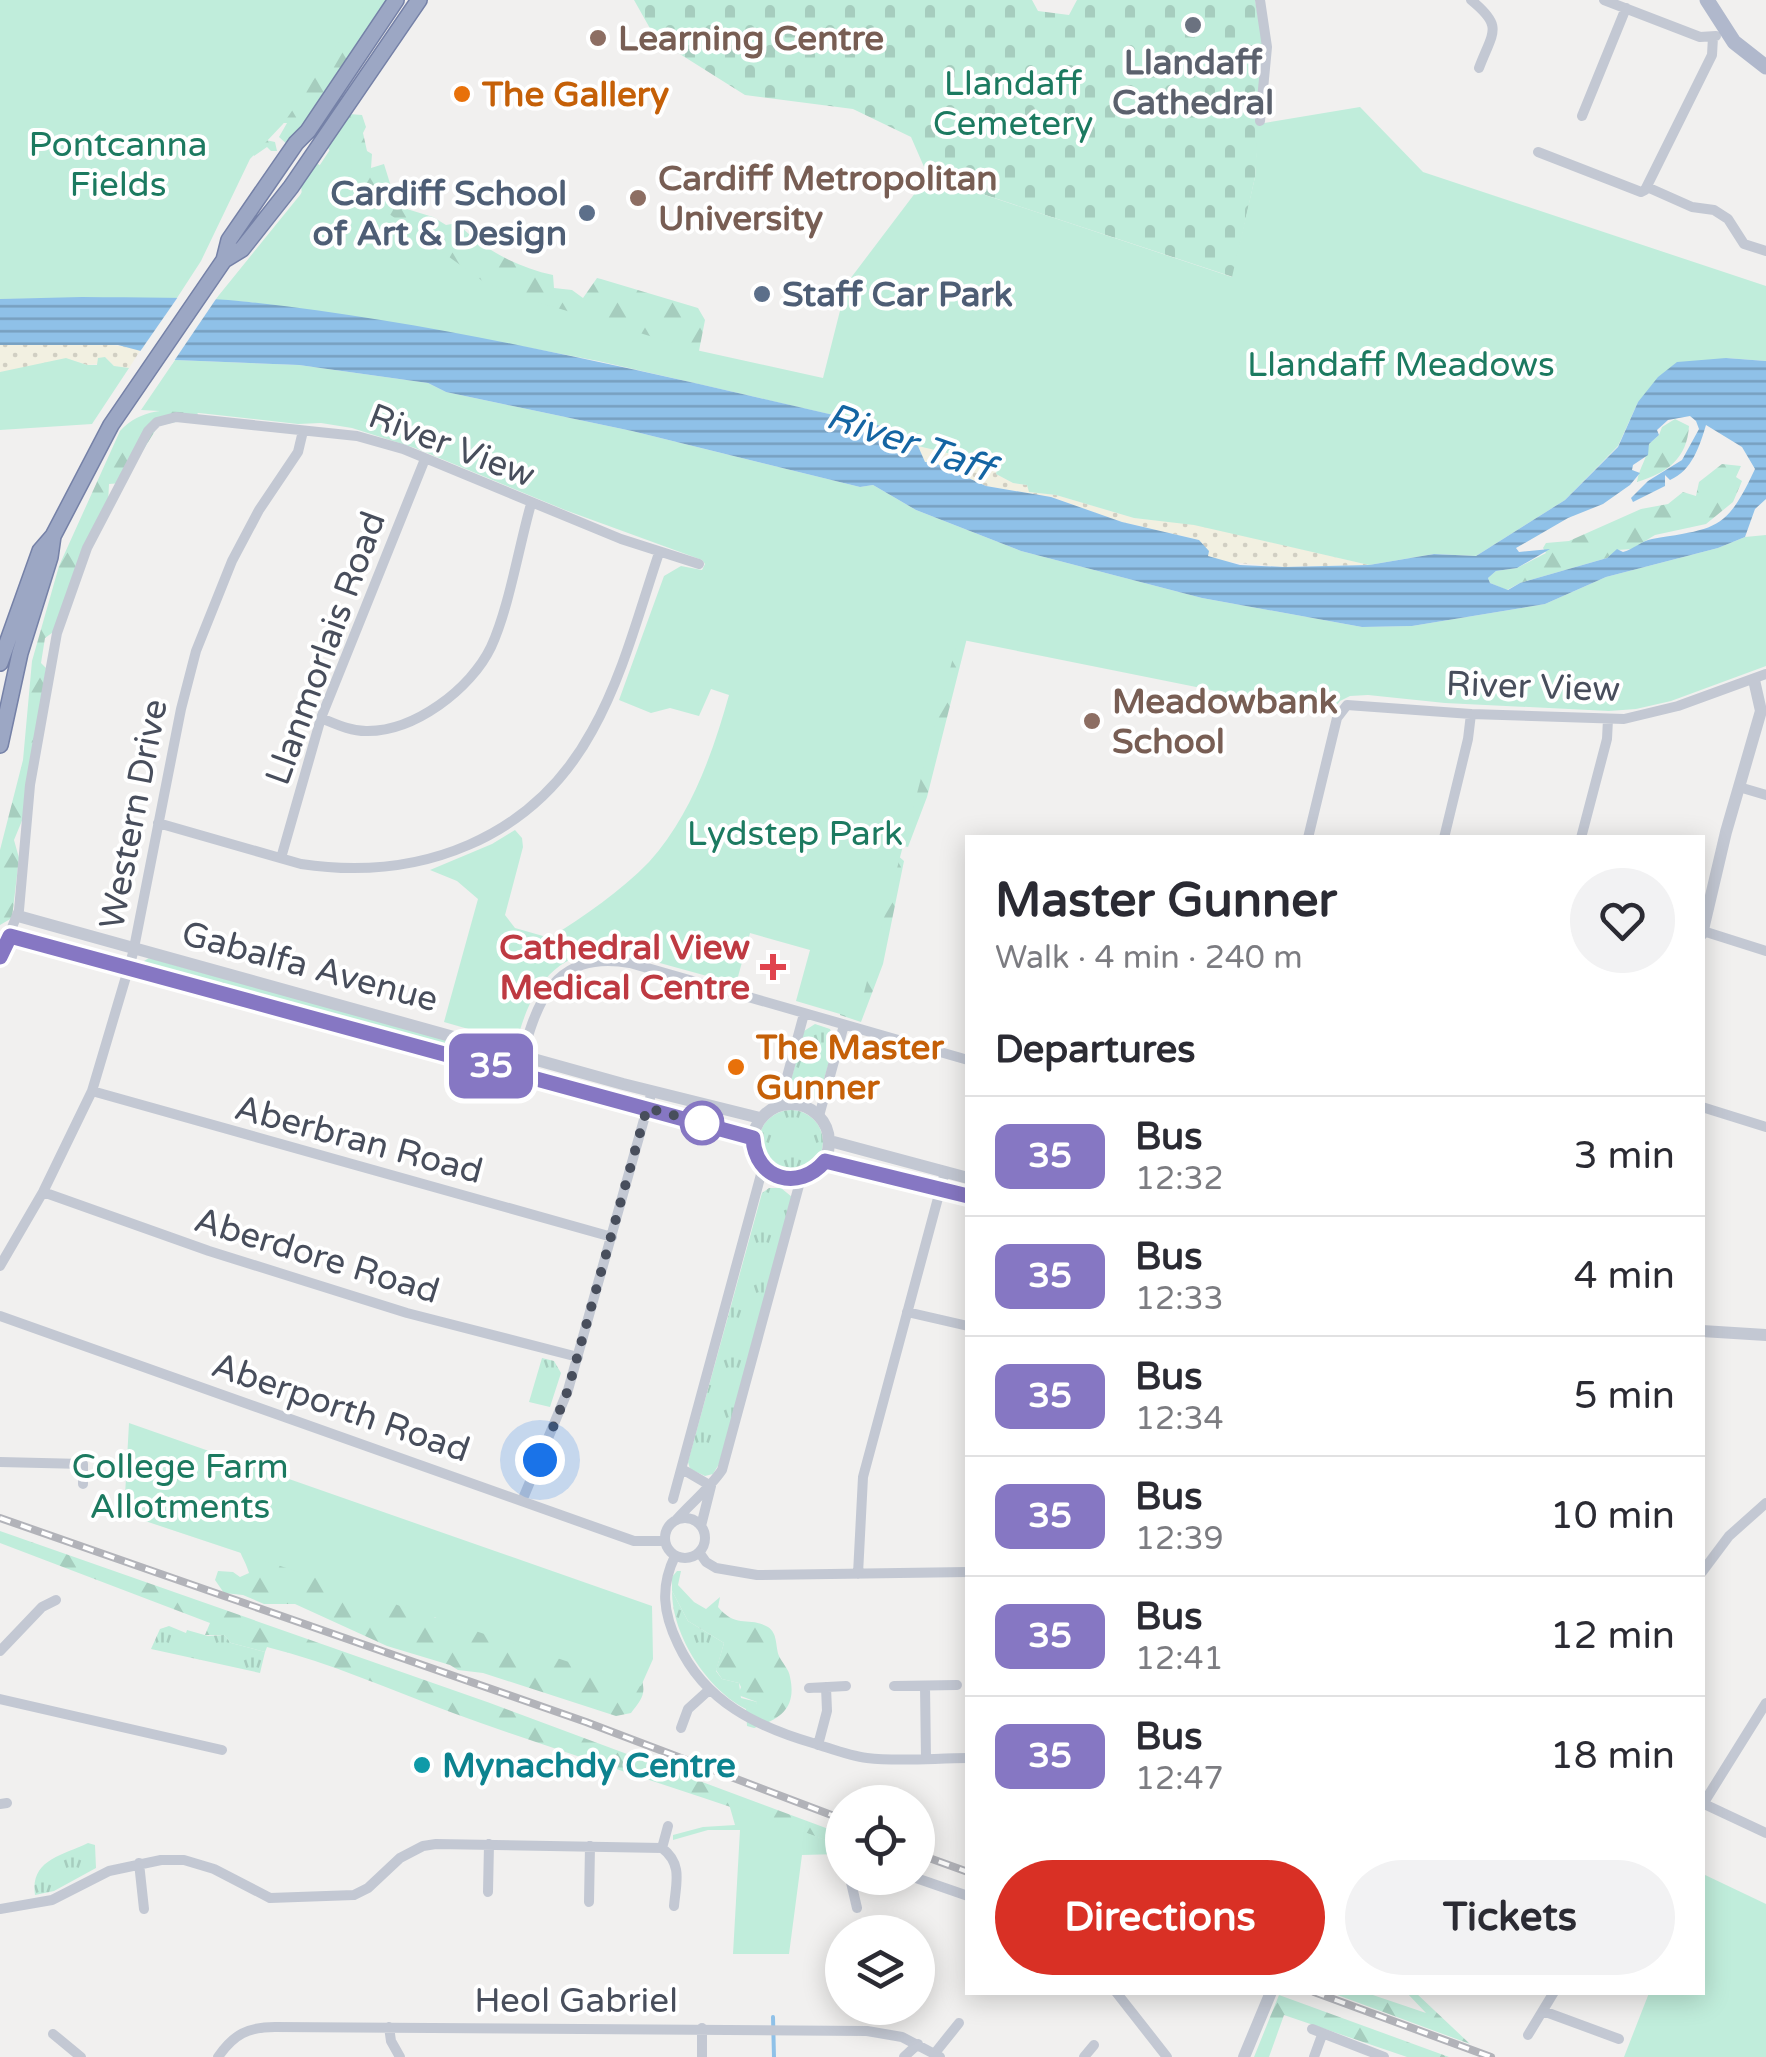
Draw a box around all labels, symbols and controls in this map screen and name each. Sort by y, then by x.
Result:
marker: Llandaff Cathedral [1182,14,1204,36]
place label: Learning Centre [618,18,884,60]
marker: Learning Centre [587,27,609,49]
place label: Llandaff Cathedral [1112,42,1274,124]
park label: Llandaff Cemetery [933,63,1093,145]
place label: The Gallery [481,74,669,116]
marker: The Gallery [451,83,473,105]
park label: Pontcanna Fields [29,124,207,206]
place label: Cardiff Metropolitan University [658,158,998,240]
place label: Cardiff School of Art & Design [313,173,567,255]
marker: Cardiff Metropolitan University [627,187,649,209]
marker: Cardiff School of Art & Design [576,202,598,224]
place label: Staff Car Park [782,274,1013,316]
marker: Staff Car Park [751,283,773,305]
park label: Llandaff Meadows [1247,344,1555,386]
water label: River Taff [821,393,1005,495]
street label: River View [363,395,541,497]
street label: Llanmorlais Road [257,506,395,791]
street label: River View [1445,663,1621,711]
place label: Meadowbank School [1112,681,1338,763]
street label: Western Drive [91,696,177,933]
marker: Meadowbank School [1081,710,1103,732]
park label: Lydstep Park [687,813,903,855]
button: heart [1570,868,1675,973]
text: Master Gunner [995,872,1337,930]
street label: Gabalfa Avenue [177,913,442,1021]
place label: Cathedral View Medical Centre [499,927,750,1009]
text: Walk · 4 min · 240 m [995,939,1303,977]
marker: Cathedral View Medical Centre [760,954,786,980]
place label: The Master Gunner [755,1027,944,1109]
text: Departures [995,1027,1196,1073]
line badge: 35 [446,1034,536,1098]
text: 35 [469,1045,513,1087]
marker: The Master Gunner [725,1056,747,1078]
street label: Aberbran Road [230,1087,487,1193]
unlabelled marker [681,1102,723,1144]
text: Bus [1135,1114,1202,1160]
text: 3 min [1574,1133,1675,1179]
text: 35 [1028,1135,1072,1177]
text: 12:32 [1135,1160,1224,1198]
street label: Aberdore Road [189,1199,444,1313]
text: Bus [1135,1234,1202,1280]
text: 4 min [1574,1253,1675,1299]
text: 35 [1028,1255,1072,1297]
text: 12:33 [1135,1280,1224,1318]
street label: Aberporth Road [206,1344,475,1472]
text: Bus [1135,1354,1202,1400]
text: 5 min [1574,1373,1675,1419]
text: 35 [1028,1375,1072,1417]
text: 12:34 [1135,1400,1224,1438]
your location [515,1435,565,1485]
park label: College Farm Allotments [71,1446,289,1528]
text: Bus [1135,1474,1202,1520]
text: 10 min [1550,1493,1675,1539]
text: 35 [1028,1495,1072,1537]
text: 12:39 [1135,1520,1224,1558]
text: Bus [1135,1594,1202,1640]
text: 12 min [1550,1613,1675,1659]
text: 35 [1028,1615,1072,1657]
text: 12:41 [1135,1640,1224,1678]
text: Bus [1135,1714,1202,1760]
text: 18 min [1550,1733,1675,1779]
text: 35 [1028,1735,1072,1777]
place label: Mynachdy Centre [442,1745,736,1787]
marker: Mynachdy Centre [411,1754,433,1776]
text: 12:47 [1135,1760,1224,1798]
map controls [825,1785,935,2025]
button: locate [825,1785,935,1895]
button: Directions [995,1860,1325,1975]
button: Tickets [1345,1860,1675,1975]
button: layers [825,1915,935,2025]
street label: Heol Gabriel [474,1980,678,2022]

